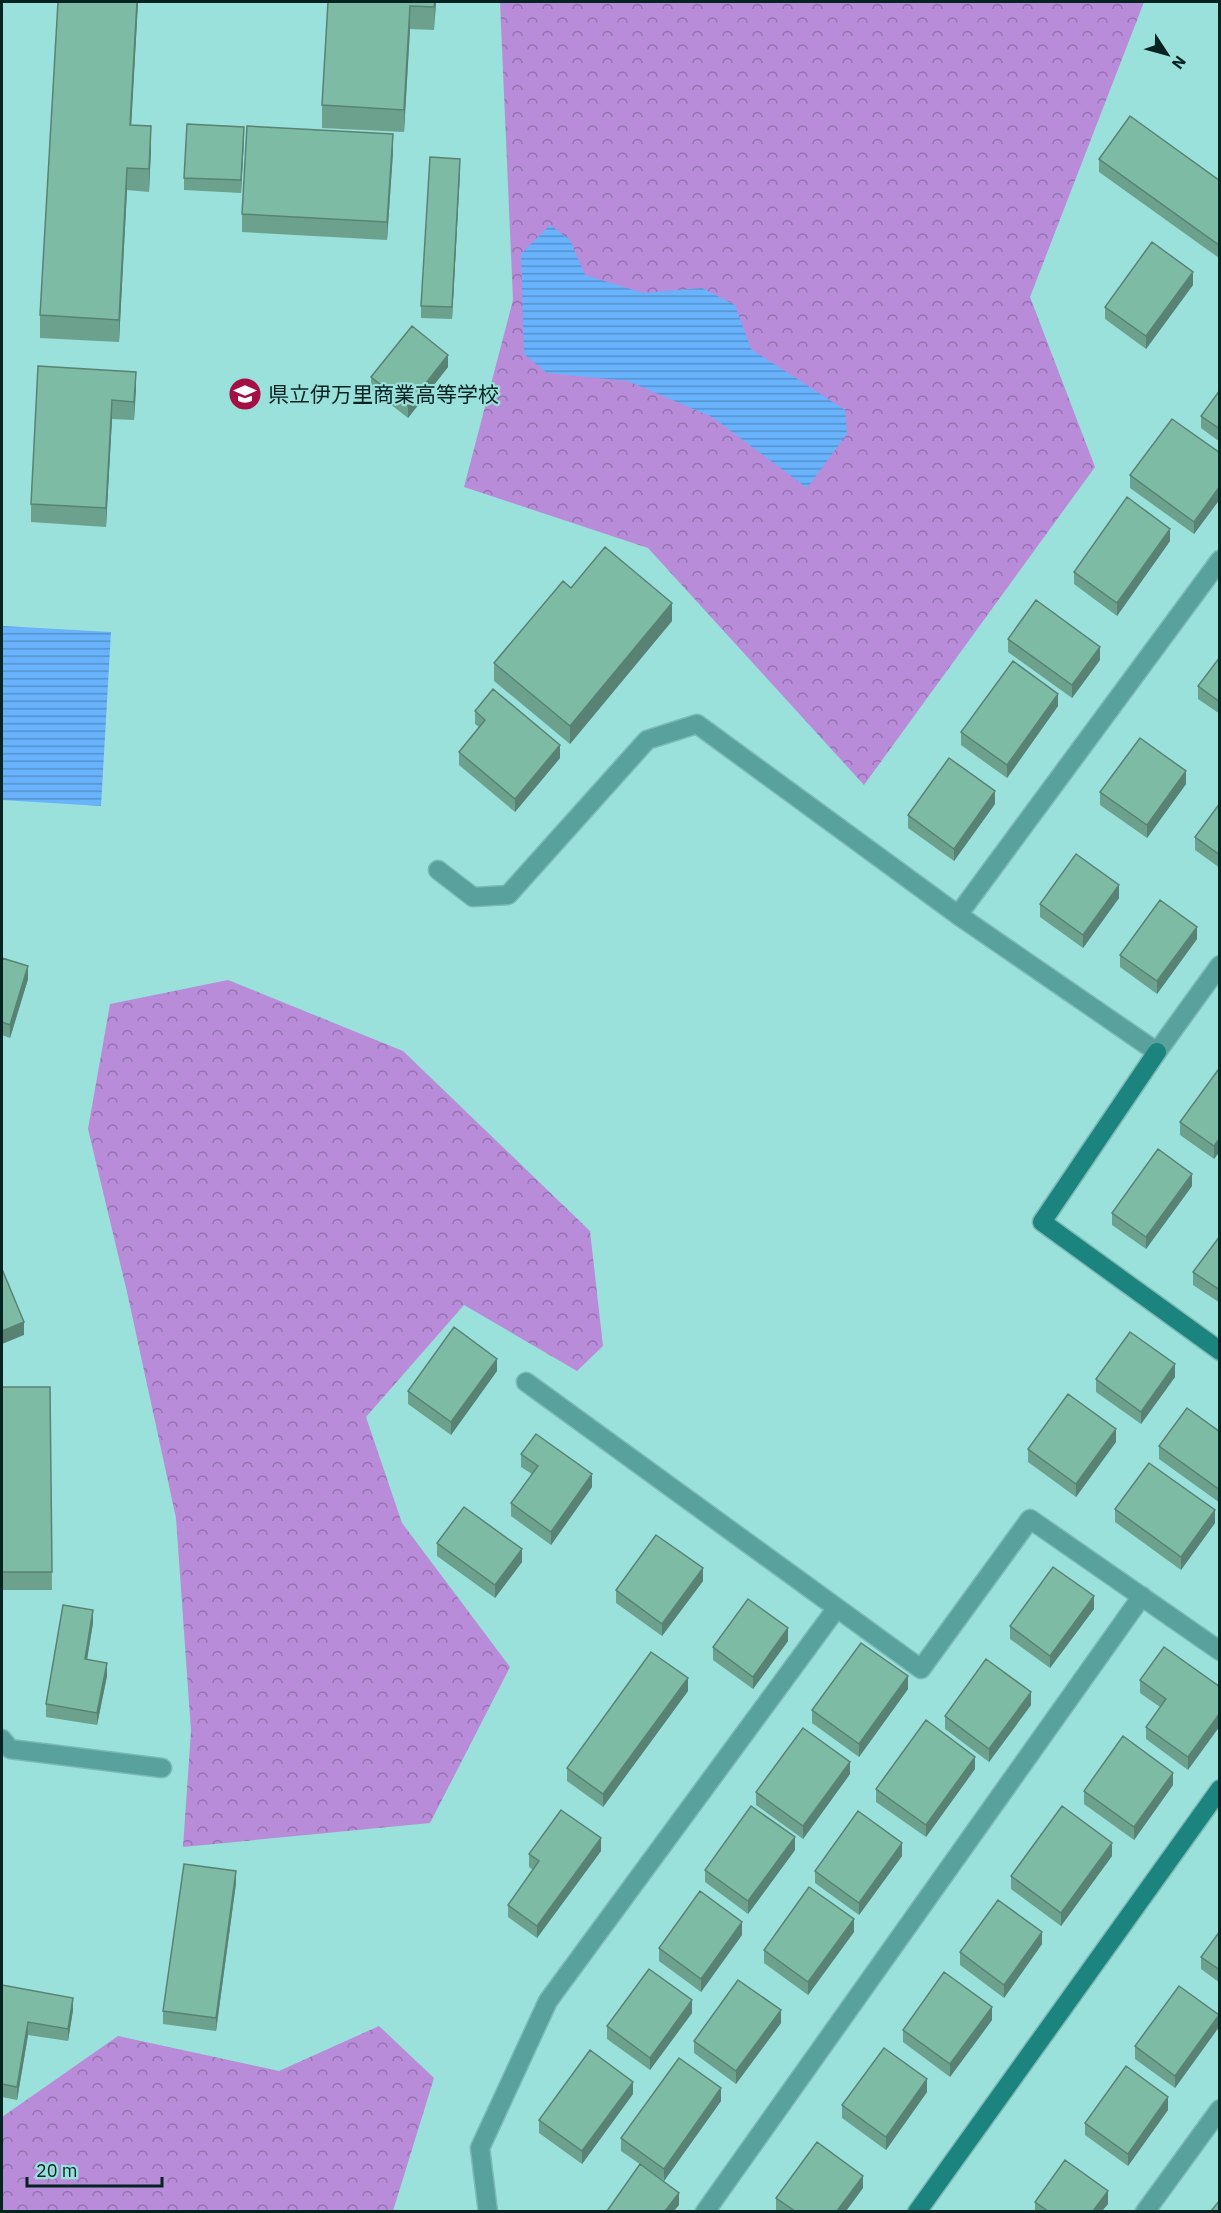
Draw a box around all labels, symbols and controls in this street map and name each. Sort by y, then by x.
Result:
north arrow [1137,24,1197,84]
text: N [1168,52,1191,73]
school or university icon: 県立伊万里商業高等学校 [227,376,263,412]
place label: 県立伊万里商業高等学校 [268,380,499,408]
scale bar [27,2150,162,2188]
text: 20 m [36,2159,78,2182]

